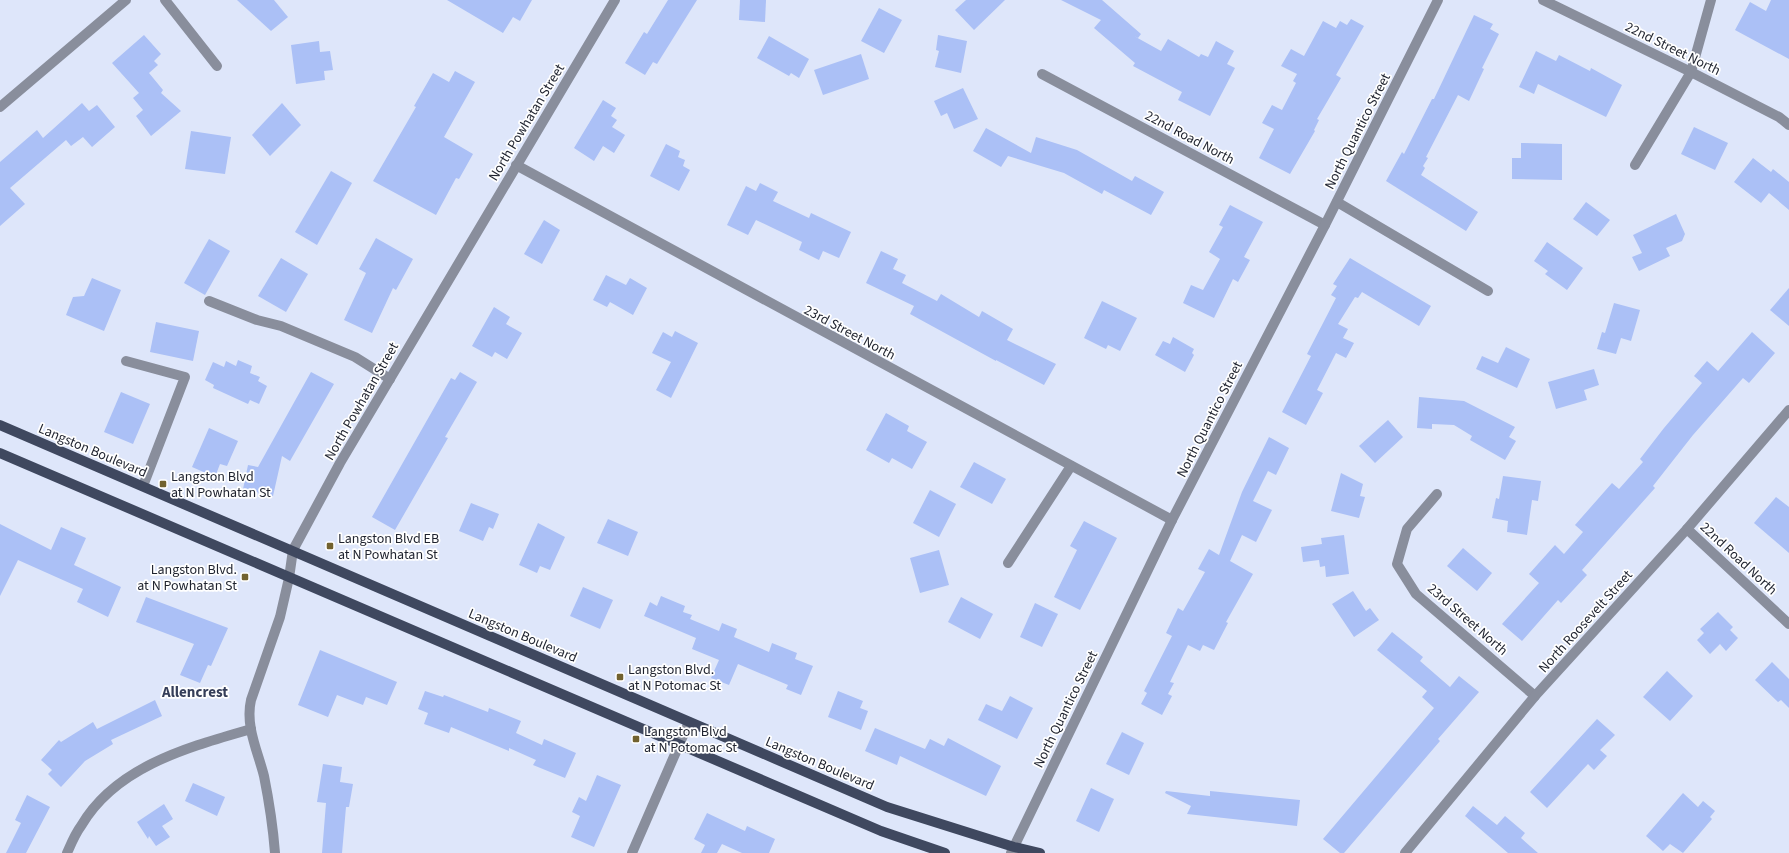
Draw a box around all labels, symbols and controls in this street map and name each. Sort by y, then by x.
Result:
street label: 22nd Street North [1621,17,1724,81]
street label: North Powhatan Street [484,60,570,185]
street label: North Quantico Street [1320,70,1396,193]
street label: 22nd Road North [1141,106,1238,170]
street label: 23rd Street North [800,300,899,365]
street label: North Powhatan Street [320,339,404,464]
street label: North Quantico Street [1172,358,1248,481]
street label: Langston Boulevard [35,419,150,483]
place label: Langston Blvd at N Powhatan St [171,467,271,503]
marker: Langston Blvd at N Powhatan St [158,479,168,489]
street label: 22nd Road North [1695,518,1781,600]
place label: Langston Blvd EB at N Powhatan St [338,529,439,565]
marker: Langston Blvd EB at N Powhatan St [325,541,335,551]
place label: Langston Blvd. at N Powhatan St [137,560,237,596]
street label: North Roosevelt Street [1534,566,1638,677]
marker: Langston Blvd. at N Powhatan St [240,572,250,582]
street label: 23rd Street North [1423,579,1512,660]
street label: Langston Boulevard [465,604,580,668]
street label: North Quantico Street [1029,647,1103,771]
place label: Langston Blvd. at N Potomac St [628,660,721,696]
marker: Langston Blvd. at N Potomac St [615,672,625,682]
district label: Allencrest [161,682,228,703]
place label: Langston Blvd at N Potomac St [644,722,737,758]
street label: Langston Boulevard [762,732,877,796]
marker: Langston Blvd at N Potomac St [631,734,641,744]

